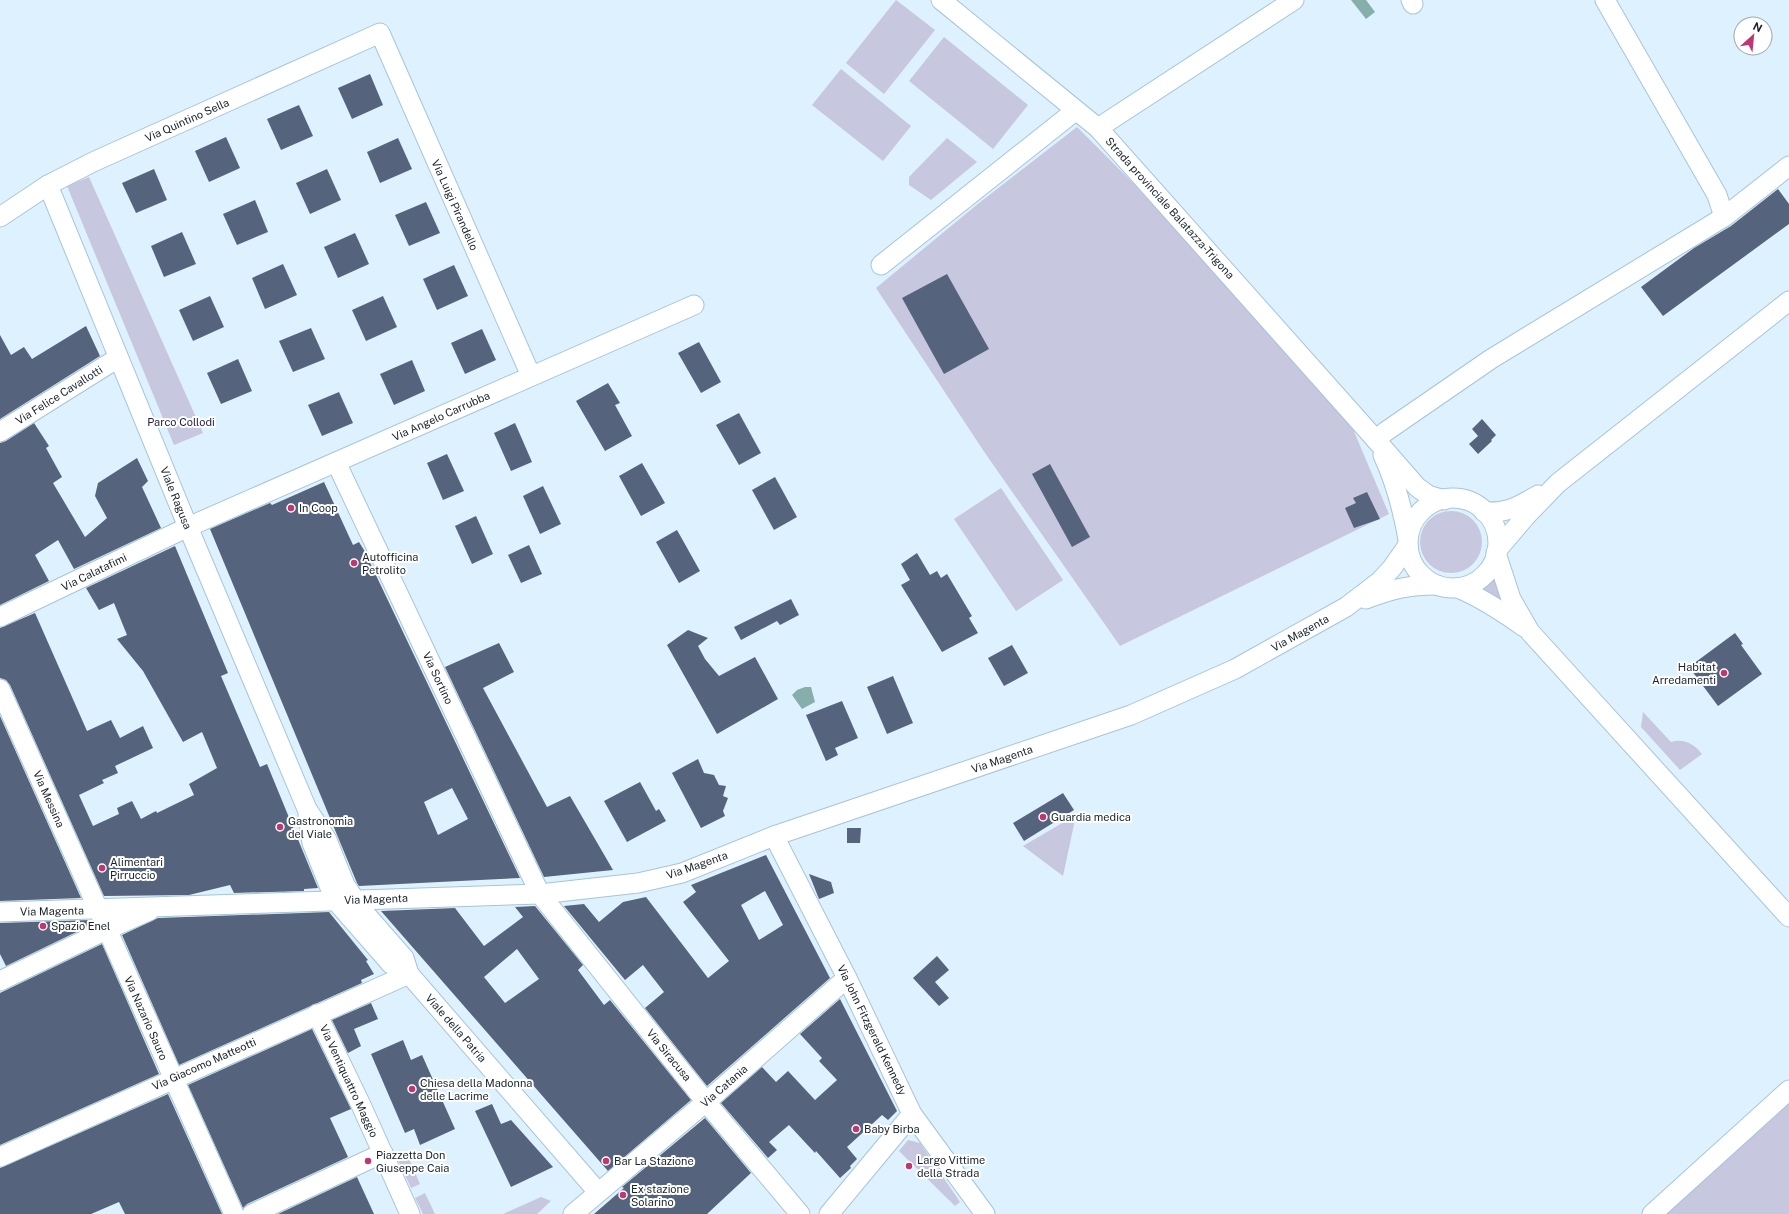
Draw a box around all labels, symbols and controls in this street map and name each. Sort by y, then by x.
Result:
north arrow [1733,16,1773,56]
text: N [1751,20,1764,34]
street label: Via Quintino Sella [143,96,231,144]
street label: Strada provinciale Balatazza-Trigona [1103,135,1237,281]
street label: Via Luigi Pirandello [430,158,480,252]
street label: Via Felice Cavallotti [13,363,105,427]
street label: Via Angelo Carrubba [390,389,492,443]
park label: Parco Collodi [147,416,215,428]
street label: Viale Ragusa [158,465,194,531]
place label: In Coop [299,502,338,514]
marker: In Coop [286,503,296,513]
street label: Via Calatafimi [59,551,129,593]
place label: Autofficina Petrolito [362,551,418,576]
marker: Autofficina Petrolito [349,558,359,568]
street label: Via Magenta [1269,612,1331,654]
street label: Via Sortino [421,650,455,706]
place label: Habitat Arredamenti [1652,661,1716,686]
marker: Habitat Arredamenti [1719,668,1729,678]
street label: Via Magenta [970,743,1034,775]
street label: Via Messina [31,769,67,829]
place label: Guardia medica [1051,811,1131,823]
marker: Guardia medica [1038,812,1048,822]
place label: Gastronomia del Viale [288,815,353,840]
marker: Gastronomia del Viale [275,822,285,832]
street label: Via Magenta [665,849,729,881]
place label: Alimentari Pirruccio [110,856,163,881]
marker: Alimentari Pirruccio [97,863,107,873]
street label: Via Magenta [344,892,408,906]
street label: Via Magenta [20,904,84,918]
place label: Spazio Enel [51,920,110,932]
marker: Spazio Enel [38,921,48,931]
street label: Via John Fitzgerald Kennedy [835,963,909,1097]
street label: Via Nazario Sauro [122,974,170,1062]
street label: Viale della Patria [423,992,489,1064]
street label: Via Ventiquattro Maggio [318,1023,380,1139]
street label: Via Siracusa [644,1027,694,1083]
street label: Via Giacomo Matteotti [150,1036,258,1092]
street label: Via Catania [698,1063,750,1109]
place label: Chiesa della Madonna delle Lacrime [420,1077,532,1102]
marker: Chiesa della Madonna delle Lacrime [407,1084,417,1094]
place label: Baby Birba [864,1123,920,1135]
marker: Baby Birba [851,1124,861,1134]
place label: Piazzetta Don Giuseppe Caia [376,1149,449,1174]
place label: Largo Vittime della Strada [917,1154,985,1179]
place label: Bar La Stazione [614,1155,694,1167]
marker: Piazzetta Don Giuseppe Caia [363,1156,373,1166]
marker: Bar La Stazione [601,1156,611,1166]
marker: Largo Vittime della Strada [904,1161,914,1171]
place label: Ex stazione Solarino [631,1183,689,1208]
marker: Ex stazione Solarino [618,1190,628,1200]

